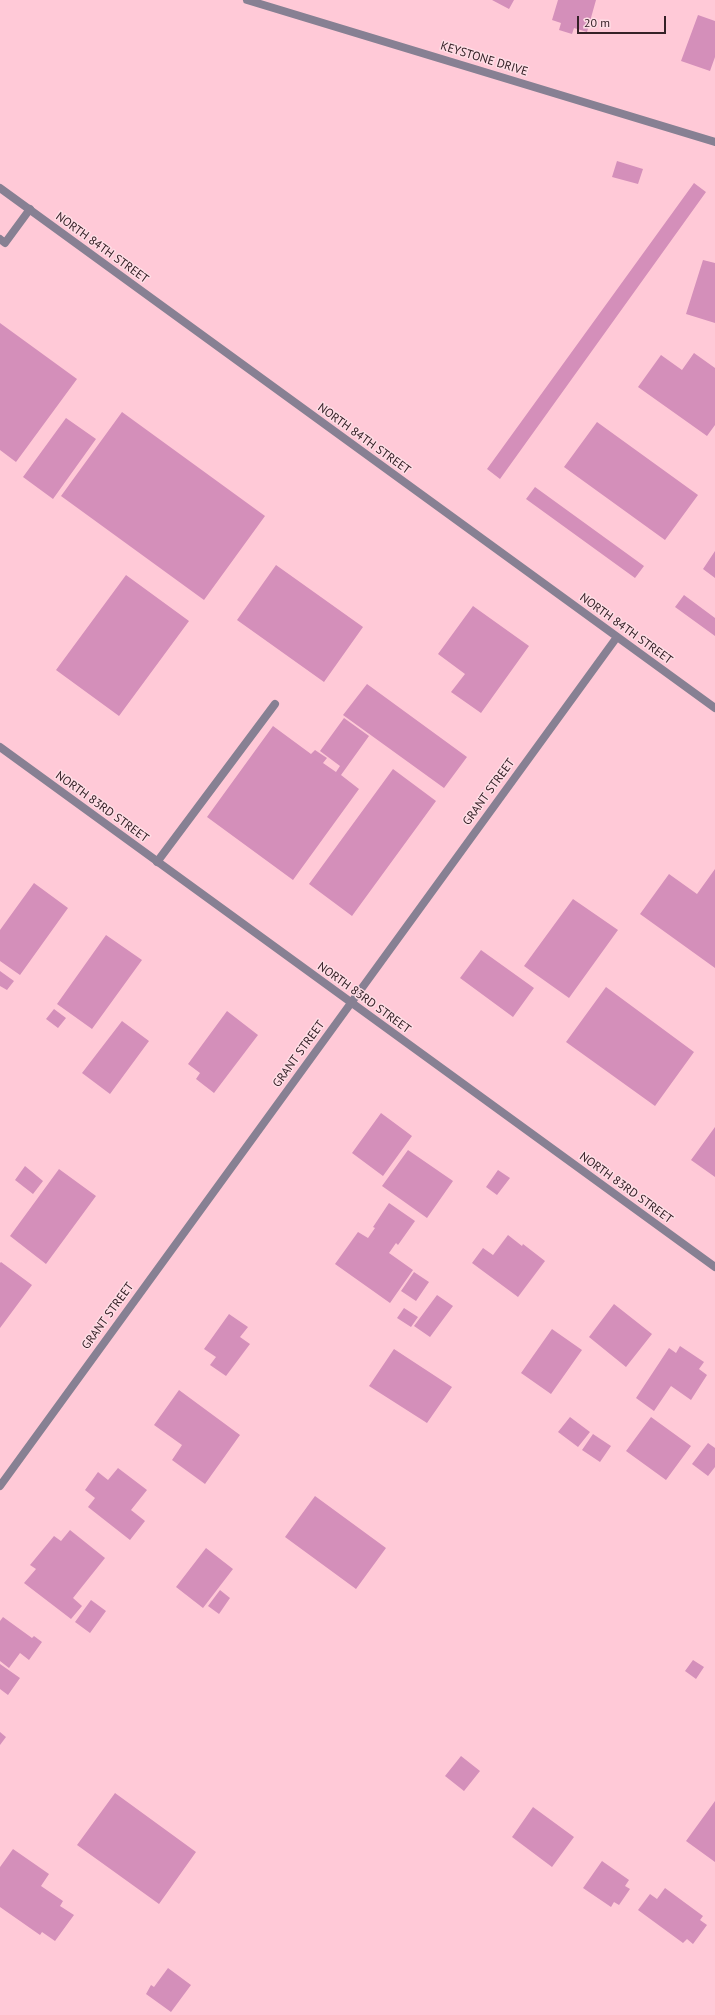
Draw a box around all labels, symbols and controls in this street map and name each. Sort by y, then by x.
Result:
scale bar [579,8,668,34]
text: 20 m [584,15,610,30]
street label: KEYSTONE DRIVE [439,39,529,79]
street label: NORTH 84TH STREET [53,209,151,287]
street label: NORTH 84TH STREET [315,400,413,478]
street label: NORTH 84TH STREET [577,590,675,668]
street label: GRANT STREET [460,756,518,828]
street label: NORTH 83RD STREET [53,768,151,846]
street label: NORTH 83RD STREET [315,959,413,1037]
street label: GRANT STREET [270,1018,328,1090]
street label: NORTH 83RD STREET [577,1149,675,1227]
street label: GRANT STREET [79,1280,137,1352]

